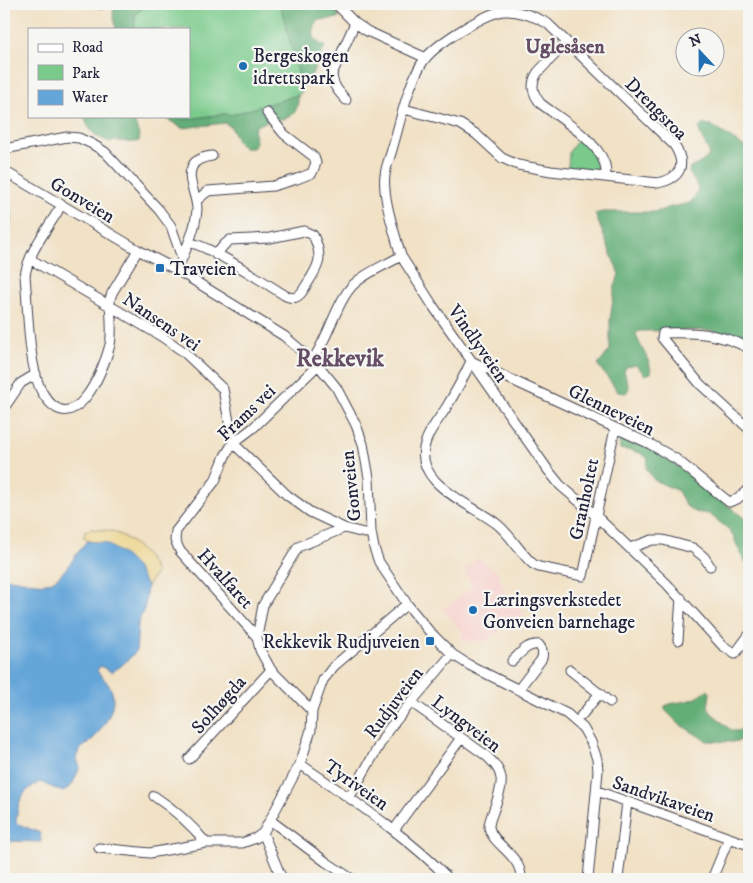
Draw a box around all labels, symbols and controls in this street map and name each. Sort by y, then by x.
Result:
legend [28,28,190,118]
north arrow [676,28,726,78]
text: N [687,30,705,51]
district label: Uglesåsen [525,35,605,60]
text: Road [72,38,104,57]
place label: Bergeskogen idrettspark [253,45,349,90]
marker: Bergeskogen idrettspark [237,60,249,72]
text: Park [72,64,101,83]
street label: Drengsroa [620,73,692,145]
text: Water [71,88,108,107]
street label: Gonveien [46,172,119,229]
place label: Traveien [170,258,236,281]
marker: Traveien [154,262,166,274]
street label: Nansens vei [118,288,204,357]
street label: Vindlyveien [442,300,513,387]
district label: Rekkevik [296,344,385,374]
street label: Frams vei [213,380,281,446]
street label: Glenneveien [564,380,658,441]
street label: Gonveien [336,449,367,522]
street label: Granholtet [565,456,604,542]
street label: Hvalfaret [192,544,258,614]
place label: Læringsverkstedet Gonveien barnehage [483,589,635,634]
marker: Læringsverkstedet Gonveien barnehage [467,604,479,616]
place label: Rekkevik Rudjuveien [262,631,420,654]
marker: Rekkevik Rudjuveien [424,635,436,647]
street label: Rudjuveien [360,662,429,743]
street label: Solhøgda [187,671,251,739]
street label: Lyngveien [427,691,505,758]
street label: Tyriveien [320,755,393,816]
street label: Sandvikaveien [609,771,718,828]

